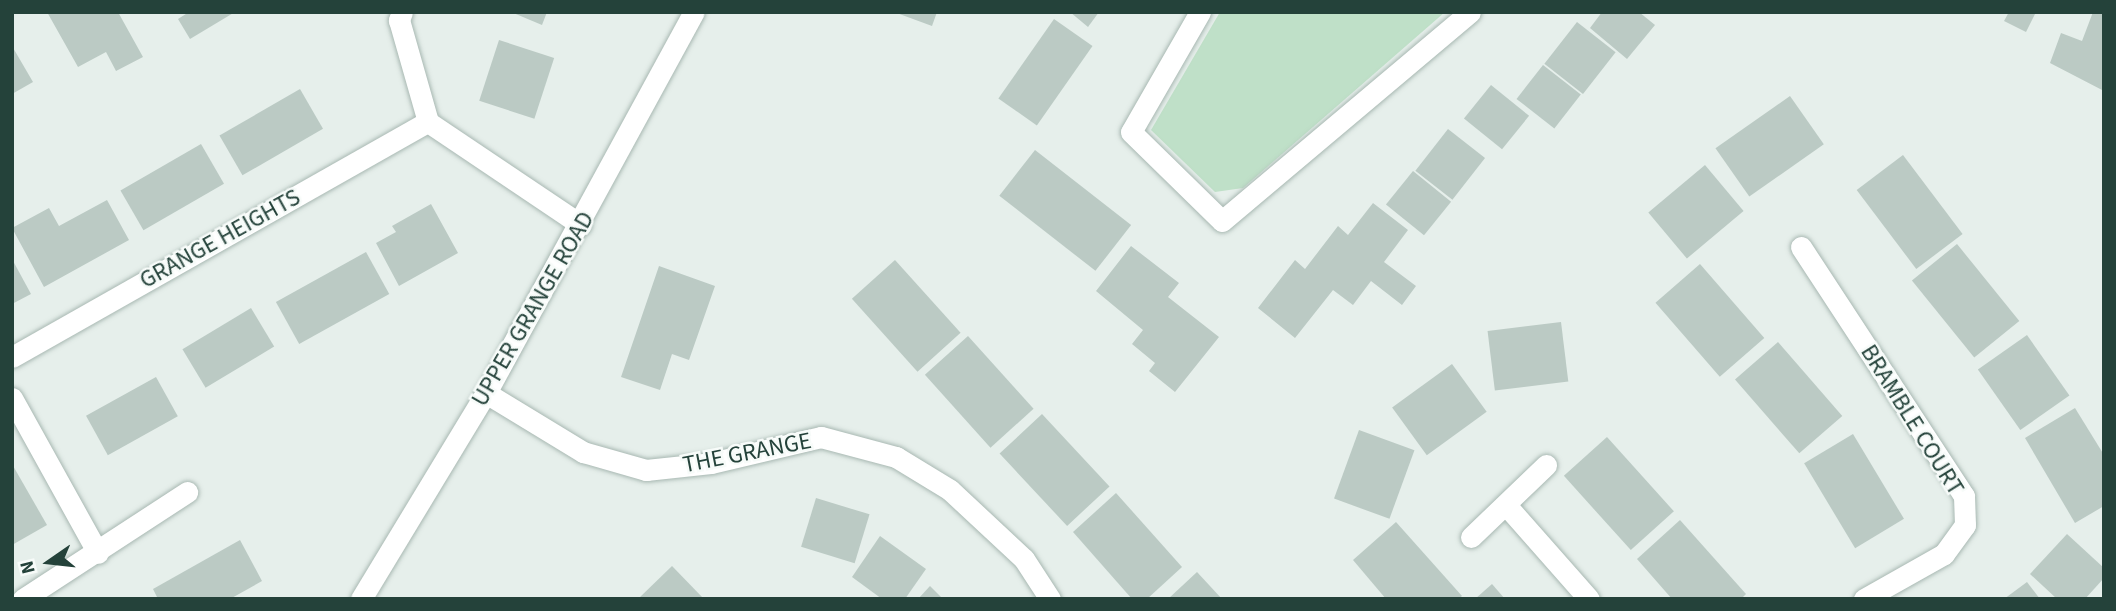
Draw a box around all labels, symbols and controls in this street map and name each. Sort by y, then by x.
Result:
street label: GRANGE HEIGHTS [135,183,305,295]
street label: UPPER GRANGE ROAD [466,206,600,412]
street label: BRAMBLE COURT [1854,339,1970,501]
street label: THE GRANGE [680,426,814,480]
north arrow [14,527,84,597]
text: N [14,558,43,577]

